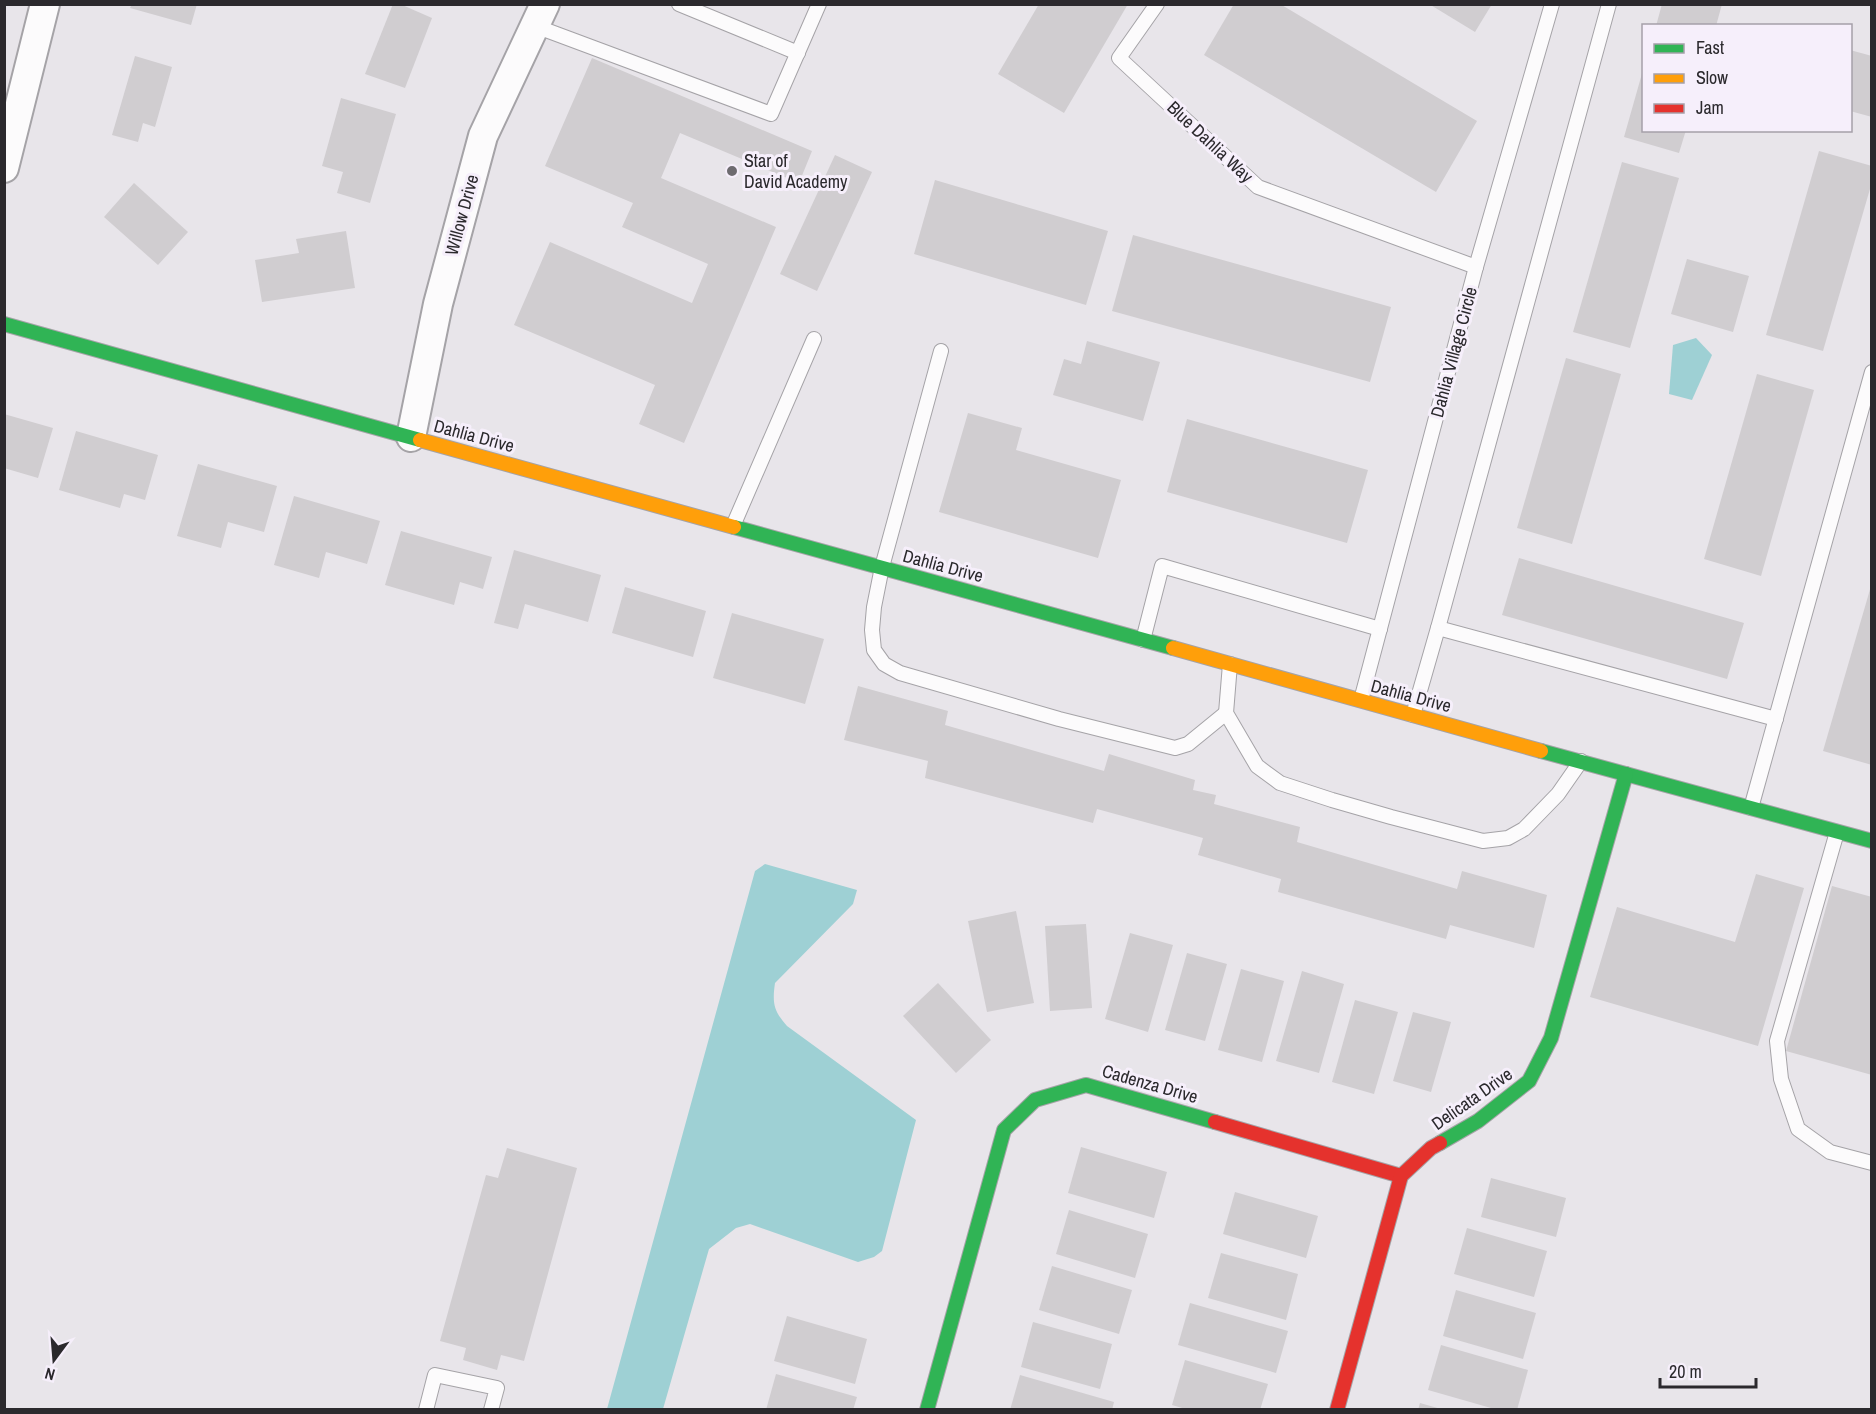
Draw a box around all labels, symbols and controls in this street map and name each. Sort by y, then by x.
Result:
legend [1642,24,1852,132]
text: Fast [1696,35,1724,60]
text: Slow [1696,65,1728,90]
street label: Blue Dahlia Way [1162,95,1259,188]
text: Jam [1696,95,1724,120]
place label: Star of David Academy [744,148,848,194]
marker: Star of David Academy [725,164,739,178]
street label: Willow Drive [439,172,484,258]
street label: Dahlia Village Circle [1424,284,1483,420]
street label: Dahlia Drive [431,413,517,458]
street label: Dahlia Drive [900,543,986,588]
street label: Dahlia Drive [1368,673,1454,718]
street label: Cadenza Drive [1099,1058,1201,1109]
street label: Delicata Drive [1426,1062,1517,1136]
north arrow [24,1330,84,1390]
scale bar [1660,1351,1756,1389]
text: 20 m [1669,1359,1702,1384]
text: N [42,1363,57,1386]

